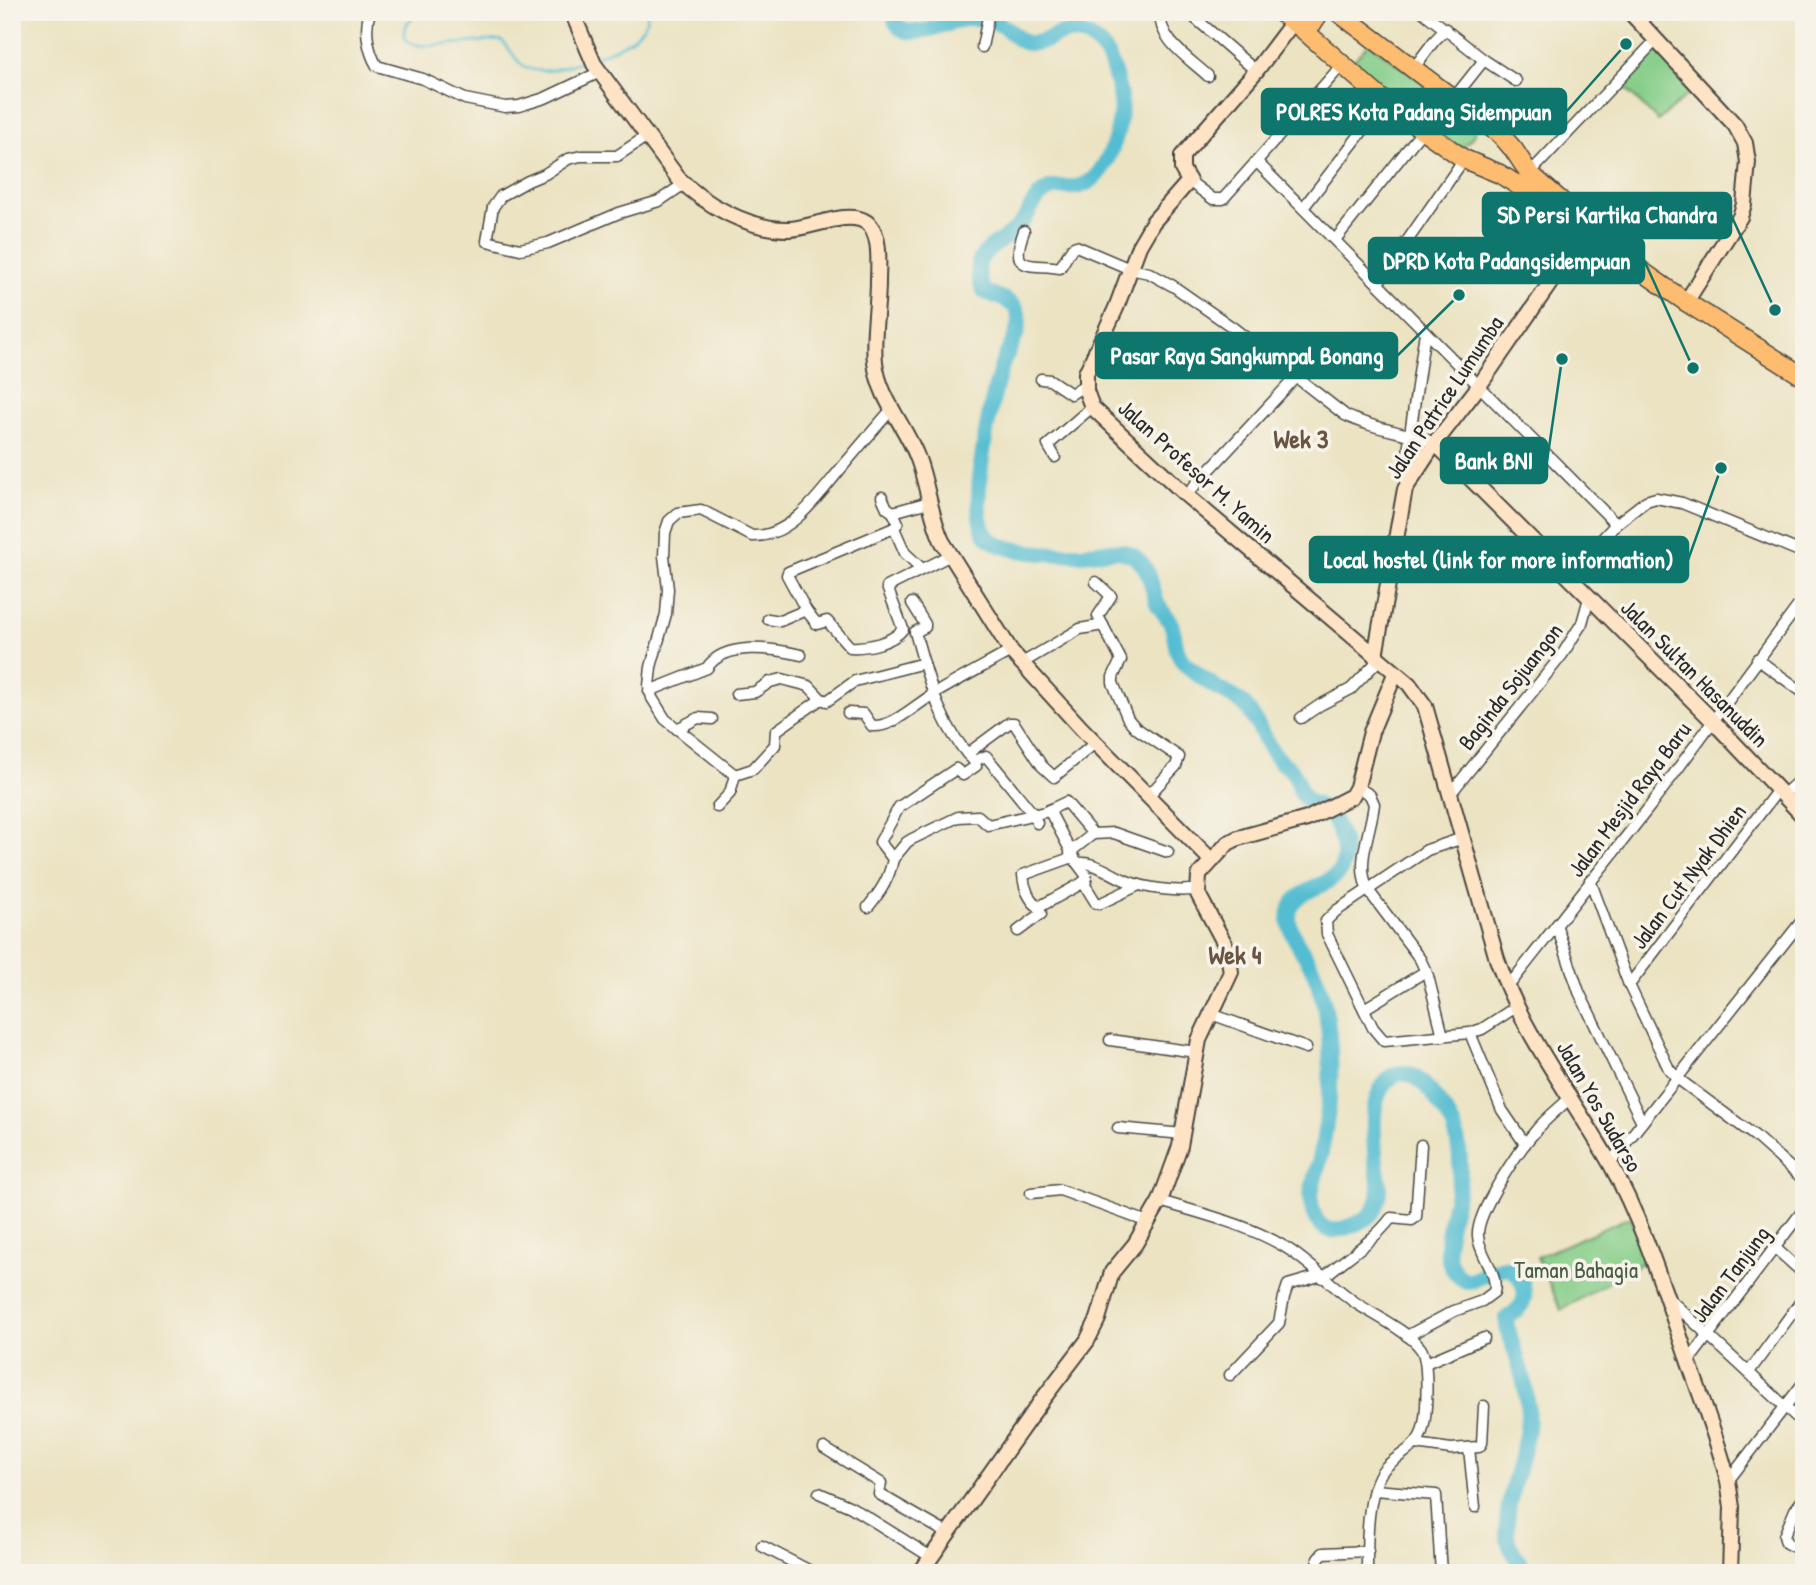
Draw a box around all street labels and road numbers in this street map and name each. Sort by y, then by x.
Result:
street label: Jalan Patrice Lumumba [1378,309,1510,485]
street label: Jalan Profesor M. Yamin [1112,392,1282,550]
street label: Jalan Sultan Hasanuddin [1614,592,1776,754]
street label: Baginda Sojuangon [1451,616,1569,756]
street label: Jalan Mesjid Raya Baru [1560,715,1698,883]
street label: Jalan Cut Nyak Dhien [1623,797,1753,955]
street label: Jalan Yos Sudarso [1550,1035,1650,1177]
street label: Jalan Tanjung [1683,1219,1777,1329]

